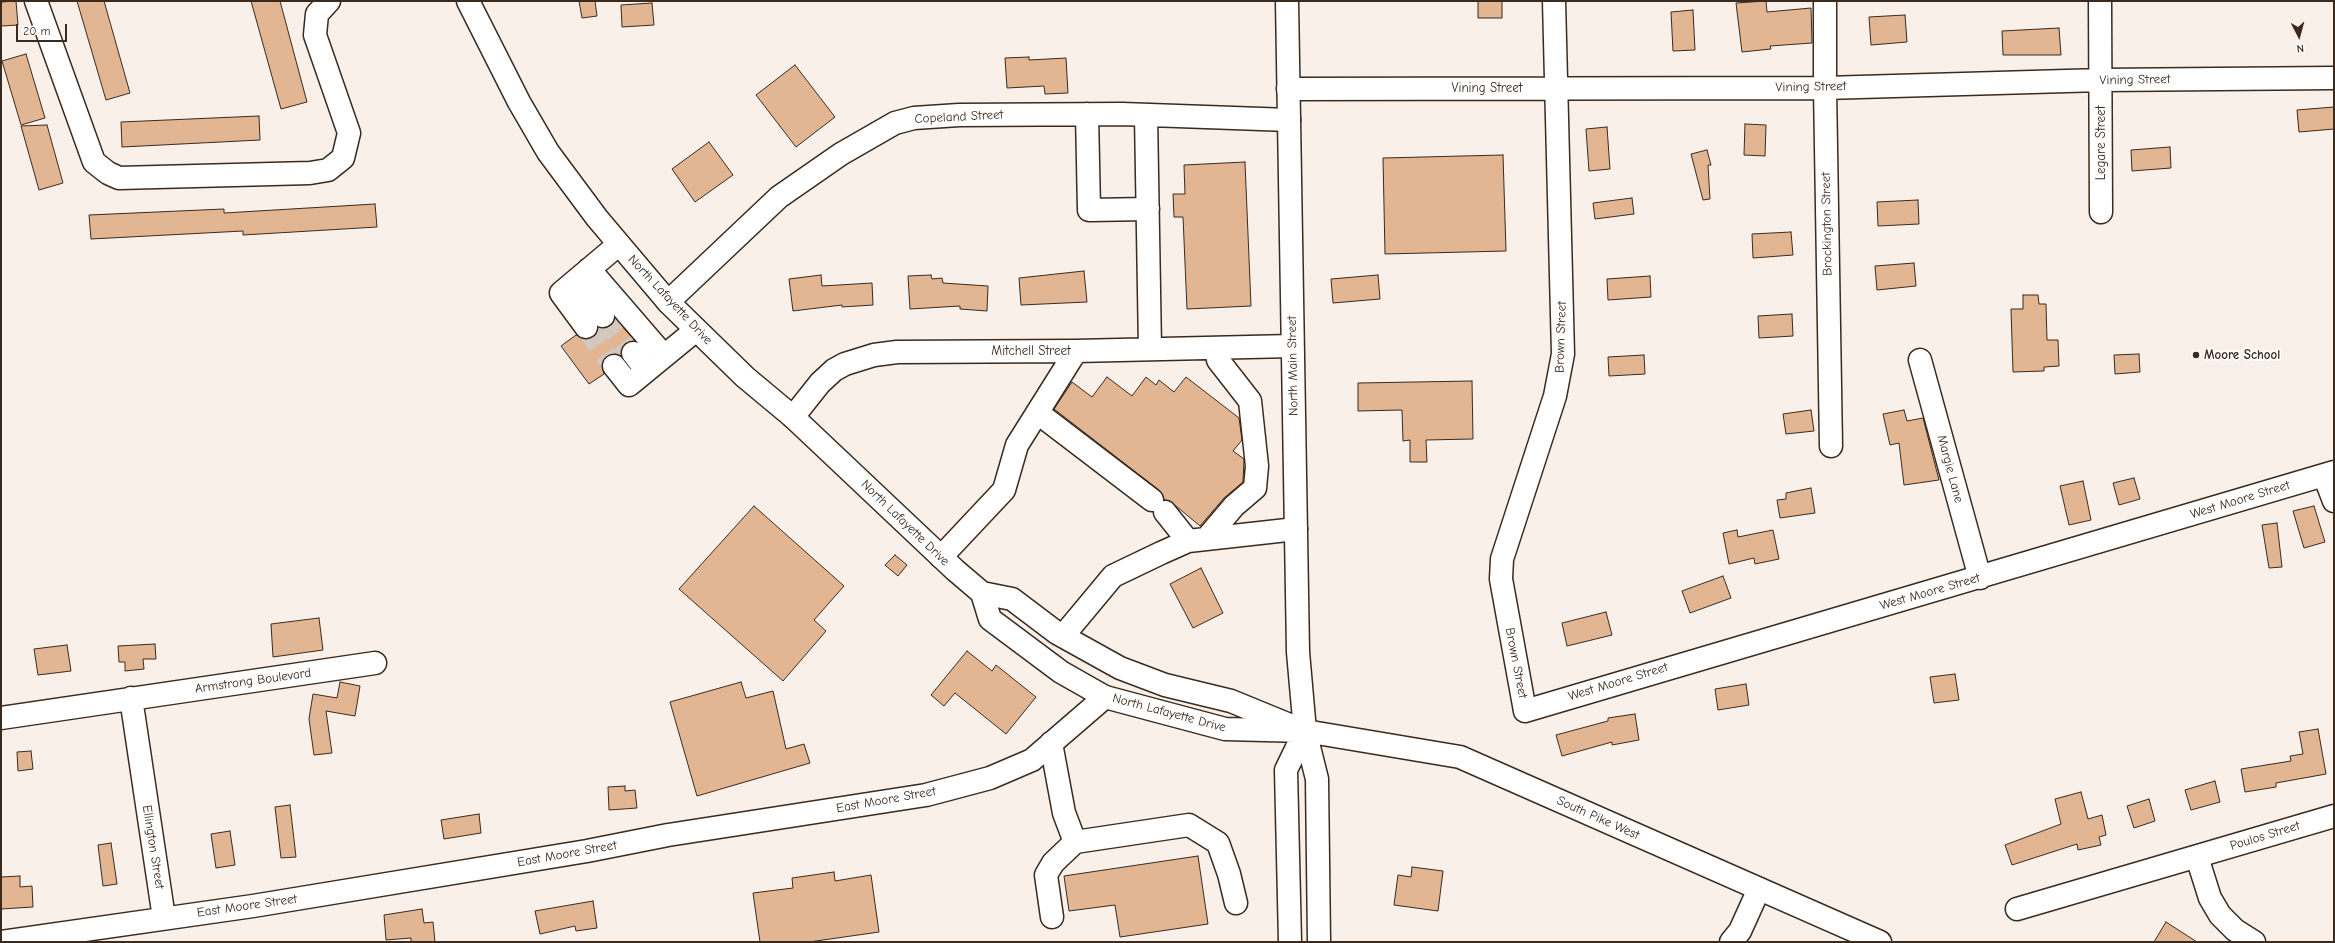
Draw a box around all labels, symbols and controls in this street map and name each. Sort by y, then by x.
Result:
scale bar [18,16,69,42]
north arrow [2279,16,2319,56]
text: 20 m [23,24,51,38]
text: N [2296,42,2305,55]
street label: Vining Street [2099,72,2171,88]
street label: Vining Street [1775,79,1847,95]
street label: Vining Street [1451,80,1523,96]
street label: Legare Street [2093,106,2109,180]
street label: Copeland Street [914,107,1004,127]
street label: Brockington Street [1818,172,1836,276]
street label: North Lafayette Drive [624,252,716,348]
street label: Brown Street [1552,301,1570,373]
street label: North Main Street [1284,316,1302,416]
street label: Mitchell Street [991,343,1071,359]
place label: Moore School [2204,347,2280,363]
marker: Moore School [2191,350,2201,360]
street label: Margie Lane [1933,433,1967,505]
street label: North Lafayette Drive [858,477,952,569]
street label: West Moore Street [2188,477,2292,523]
street label: West Moore Street [1878,570,1982,614]
street label: Brown Street [1502,626,1530,700]
street label: West Moore Street [1566,659,1670,705]
street label: Armstrong Boulevard [194,665,312,697]
street label: North Lafayette Drive [1111,690,1227,736]
street label: East Moore Street [835,784,937,816]
street label: South Pike West [1554,793,1642,843]
street label: Ellington Street [139,804,167,890]
street label: Poulos Street [2228,818,2302,854]
street label: East Moore Street [516,838,618,870]
street label: East Moore Street [196,891,298,921]

